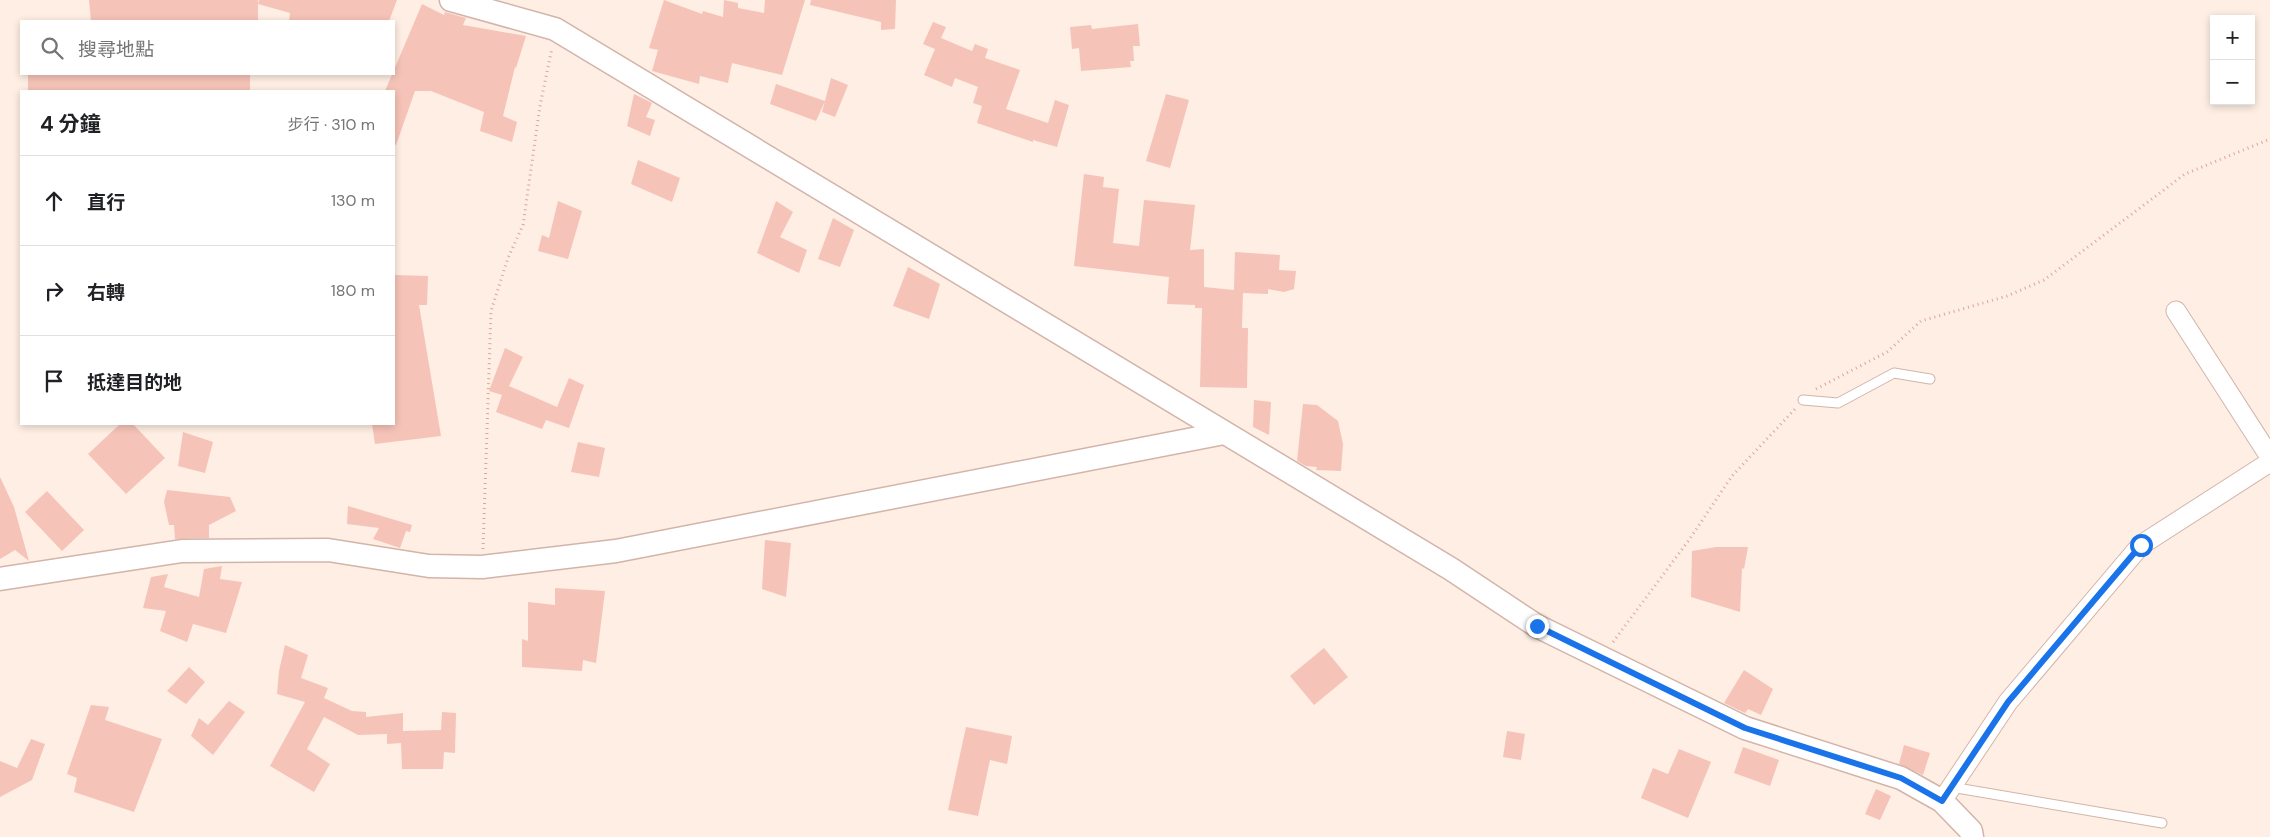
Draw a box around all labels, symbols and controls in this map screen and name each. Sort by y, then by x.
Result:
map controls [2210,15,2255,105]
button: + [2210,15,2255,60]
search box [20,20,395,75]
icon: search [38,34,66,62]
text: 搜尋地點 [78,37,154,62]
button: − [2210,60,2255,105]
text: 4 分鐘 [40,110,101,138]
text: 步行 · 310 m [288,114,375,135]
icon: ahead [40,187,68,215]
text: 直行 [87,190,125,215]
text: 130 m [331,190,375,211]
icon: right [40,277,68,305]
text: 右轉 [87,280,125,305]
text: 180 m [331,280,375,301]
icon: arrive [40,367,68,395]
text: 抵達目的地 [87,370,182,395]
route start [2130,534,2153,557]
route end [1526,615,1549,638]

